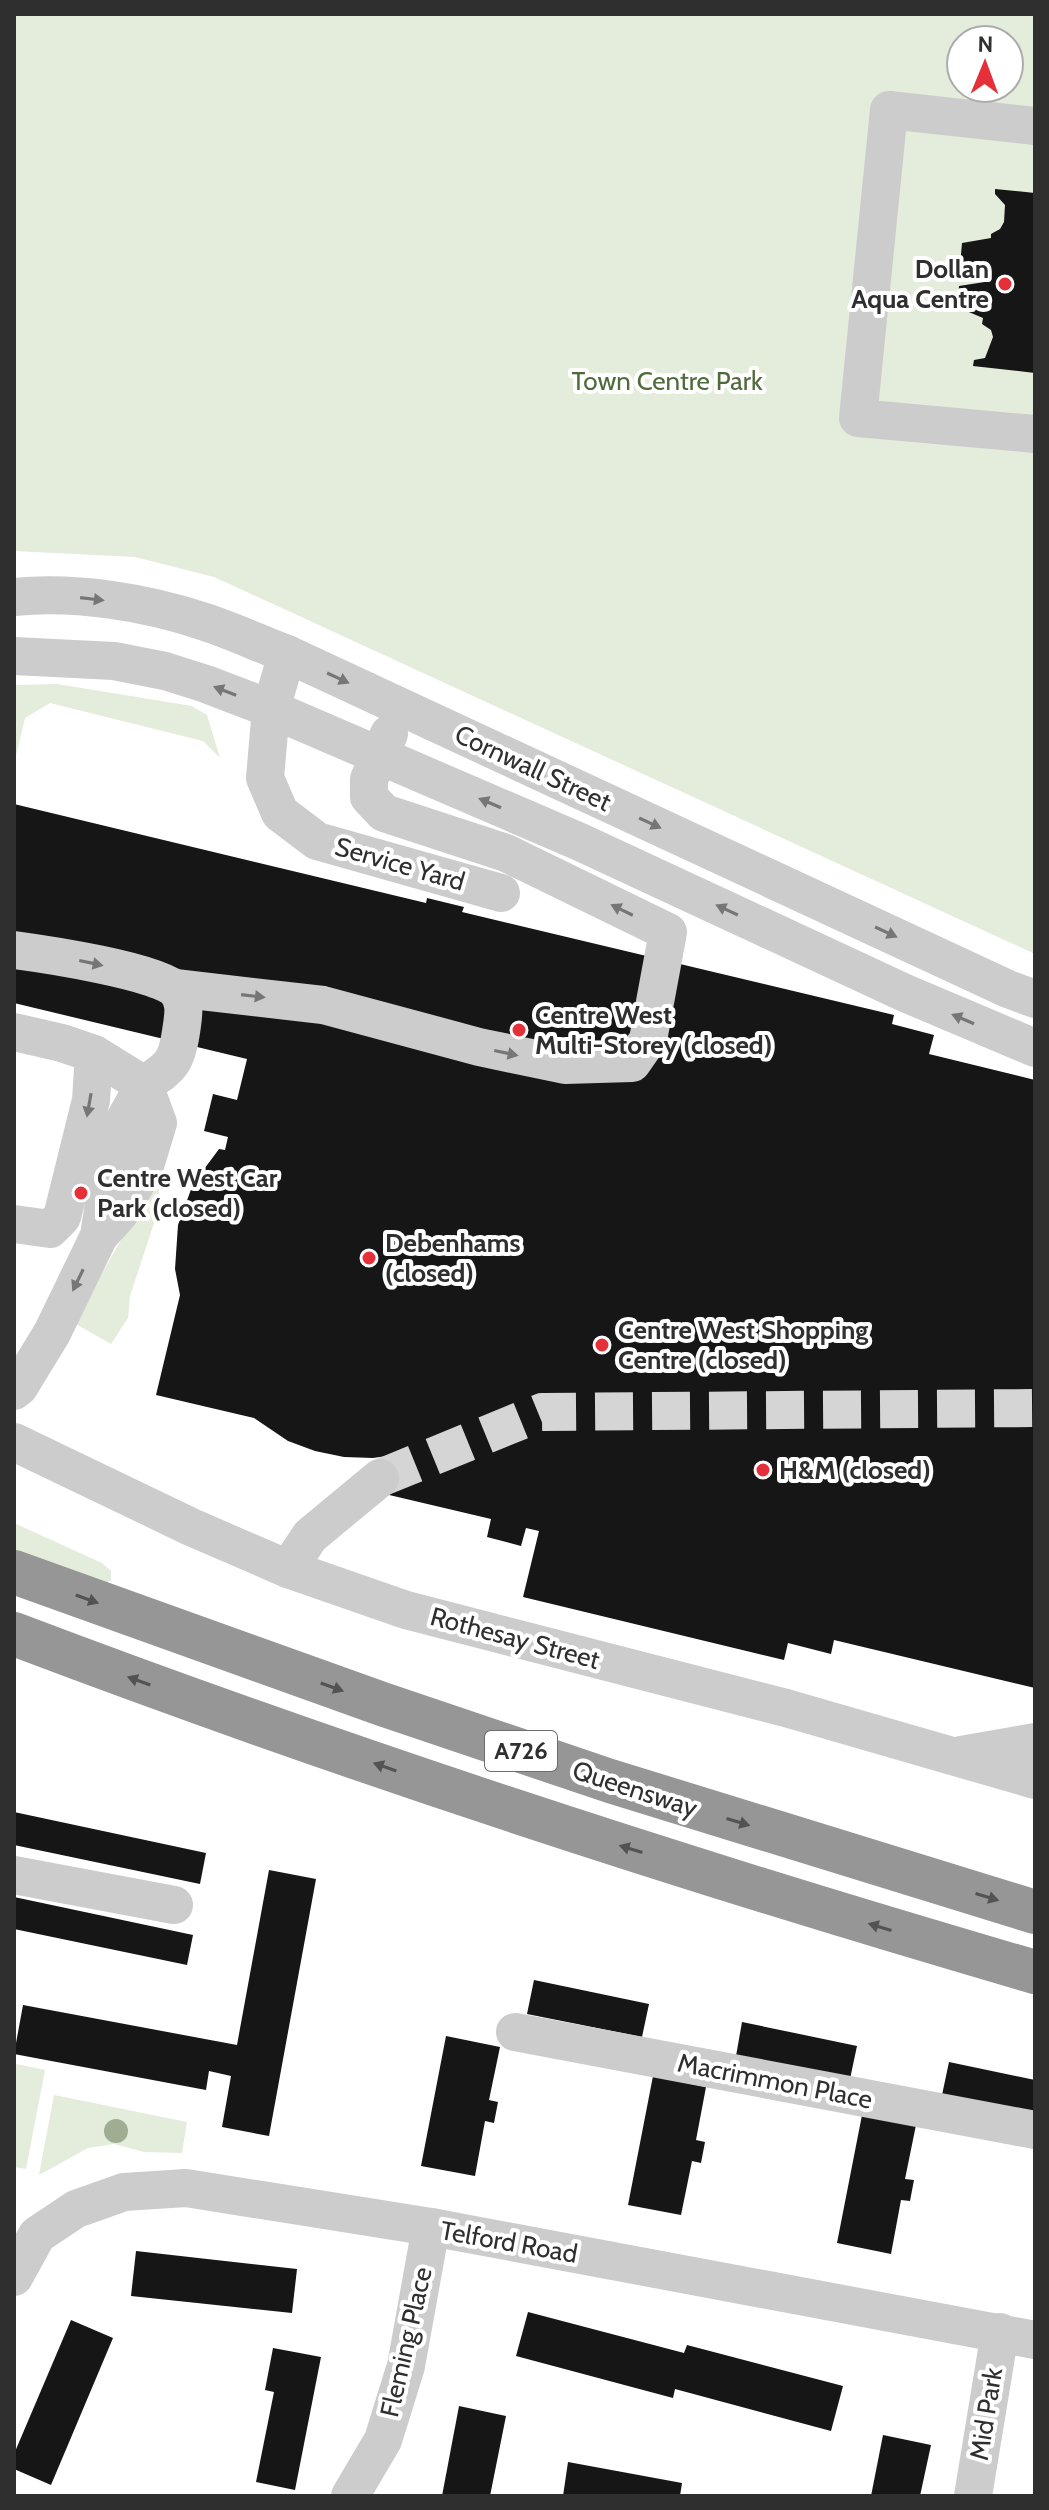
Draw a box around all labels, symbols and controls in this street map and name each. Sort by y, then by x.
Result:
north arrow [945,24,1025,104]
text: N [977,31,993,58]
place label: Dollan Aqua Centre [851,253,989,315]
marker: Dollan Aqua Centre [996,275,1014,293]
park label: Town Centre Park [571,365,763,397]
one-way arrow [80,592,105,605]
one-way arrow [326,671,349,685]
one-way arrow [213,684,237,697]
street label: Cornwall Street [450,718,616,818]
one-way arrow [478,797,501,810]
one-way arrow [638,816,662,830]
street label: Service Yard [331,830,469,898]
one-way arrow [611,903,634,917]
one-way arrow [715,904,738,917]
one-way arrow [874,925,897,939]
one-way arrow [79,957,104,970]
one-way arrow [241,990,266,1003]
place label: Centre West Multi-Storey (closed) [535,999,772,1061]
one-way arrow [951,1012,975,1025]
marker: Centre West Multi-Storey (closed) [510,1021,528,1039]
one-way arrow [494,1047,519,1060]
one-way arrow [83,1093,95,1118]
place label: Centre West Car Park (closed) [97,1162,278,1224]
marker: Centre West Car Park (closed) [72,1184,90,1202]
place label: Debenhams (closed) [385,1227,520,1289]
marker: Debenhams (closed) [360,1249,378,1267]
one-way arrow [71,1268,85,1291]
place label: Centre West Shopping Centre (closed) [618,1314,868,1376]
marker: Centre West Shopping Centre (closed) [593,1336,611,1354]
place label: H&M (closed) [779,1454,931,1486]
marker: H&M (closed) [754,1461,772,1479]
one-way arrow [75,1593,99,1605]
street label: Rothesay Street [427,1600,603,1676]
one-way arrow [127,1674,151,1686]
one-way arrow [320,1681,344,1693]
road number: A726 [485,1731,557,1771]
street label: Queensway [569,1754,701,1824]
one-way arrow [372,1760,396,1773]
one-way arrow [726,1816,750,1829]
one-way arrow [619,1842,643,1855]
one-way arrow [975,1891,999,1904]
one-way arrow [867,1920,891,1933]
street label: Macrimmon Place [675,2046,875,2116]
street label: Telford Road [438,2214,580,2270]
street label: Fleming Place [373,2264,439,2420]
street label: Mid Park [963,2365,1009,2463]

